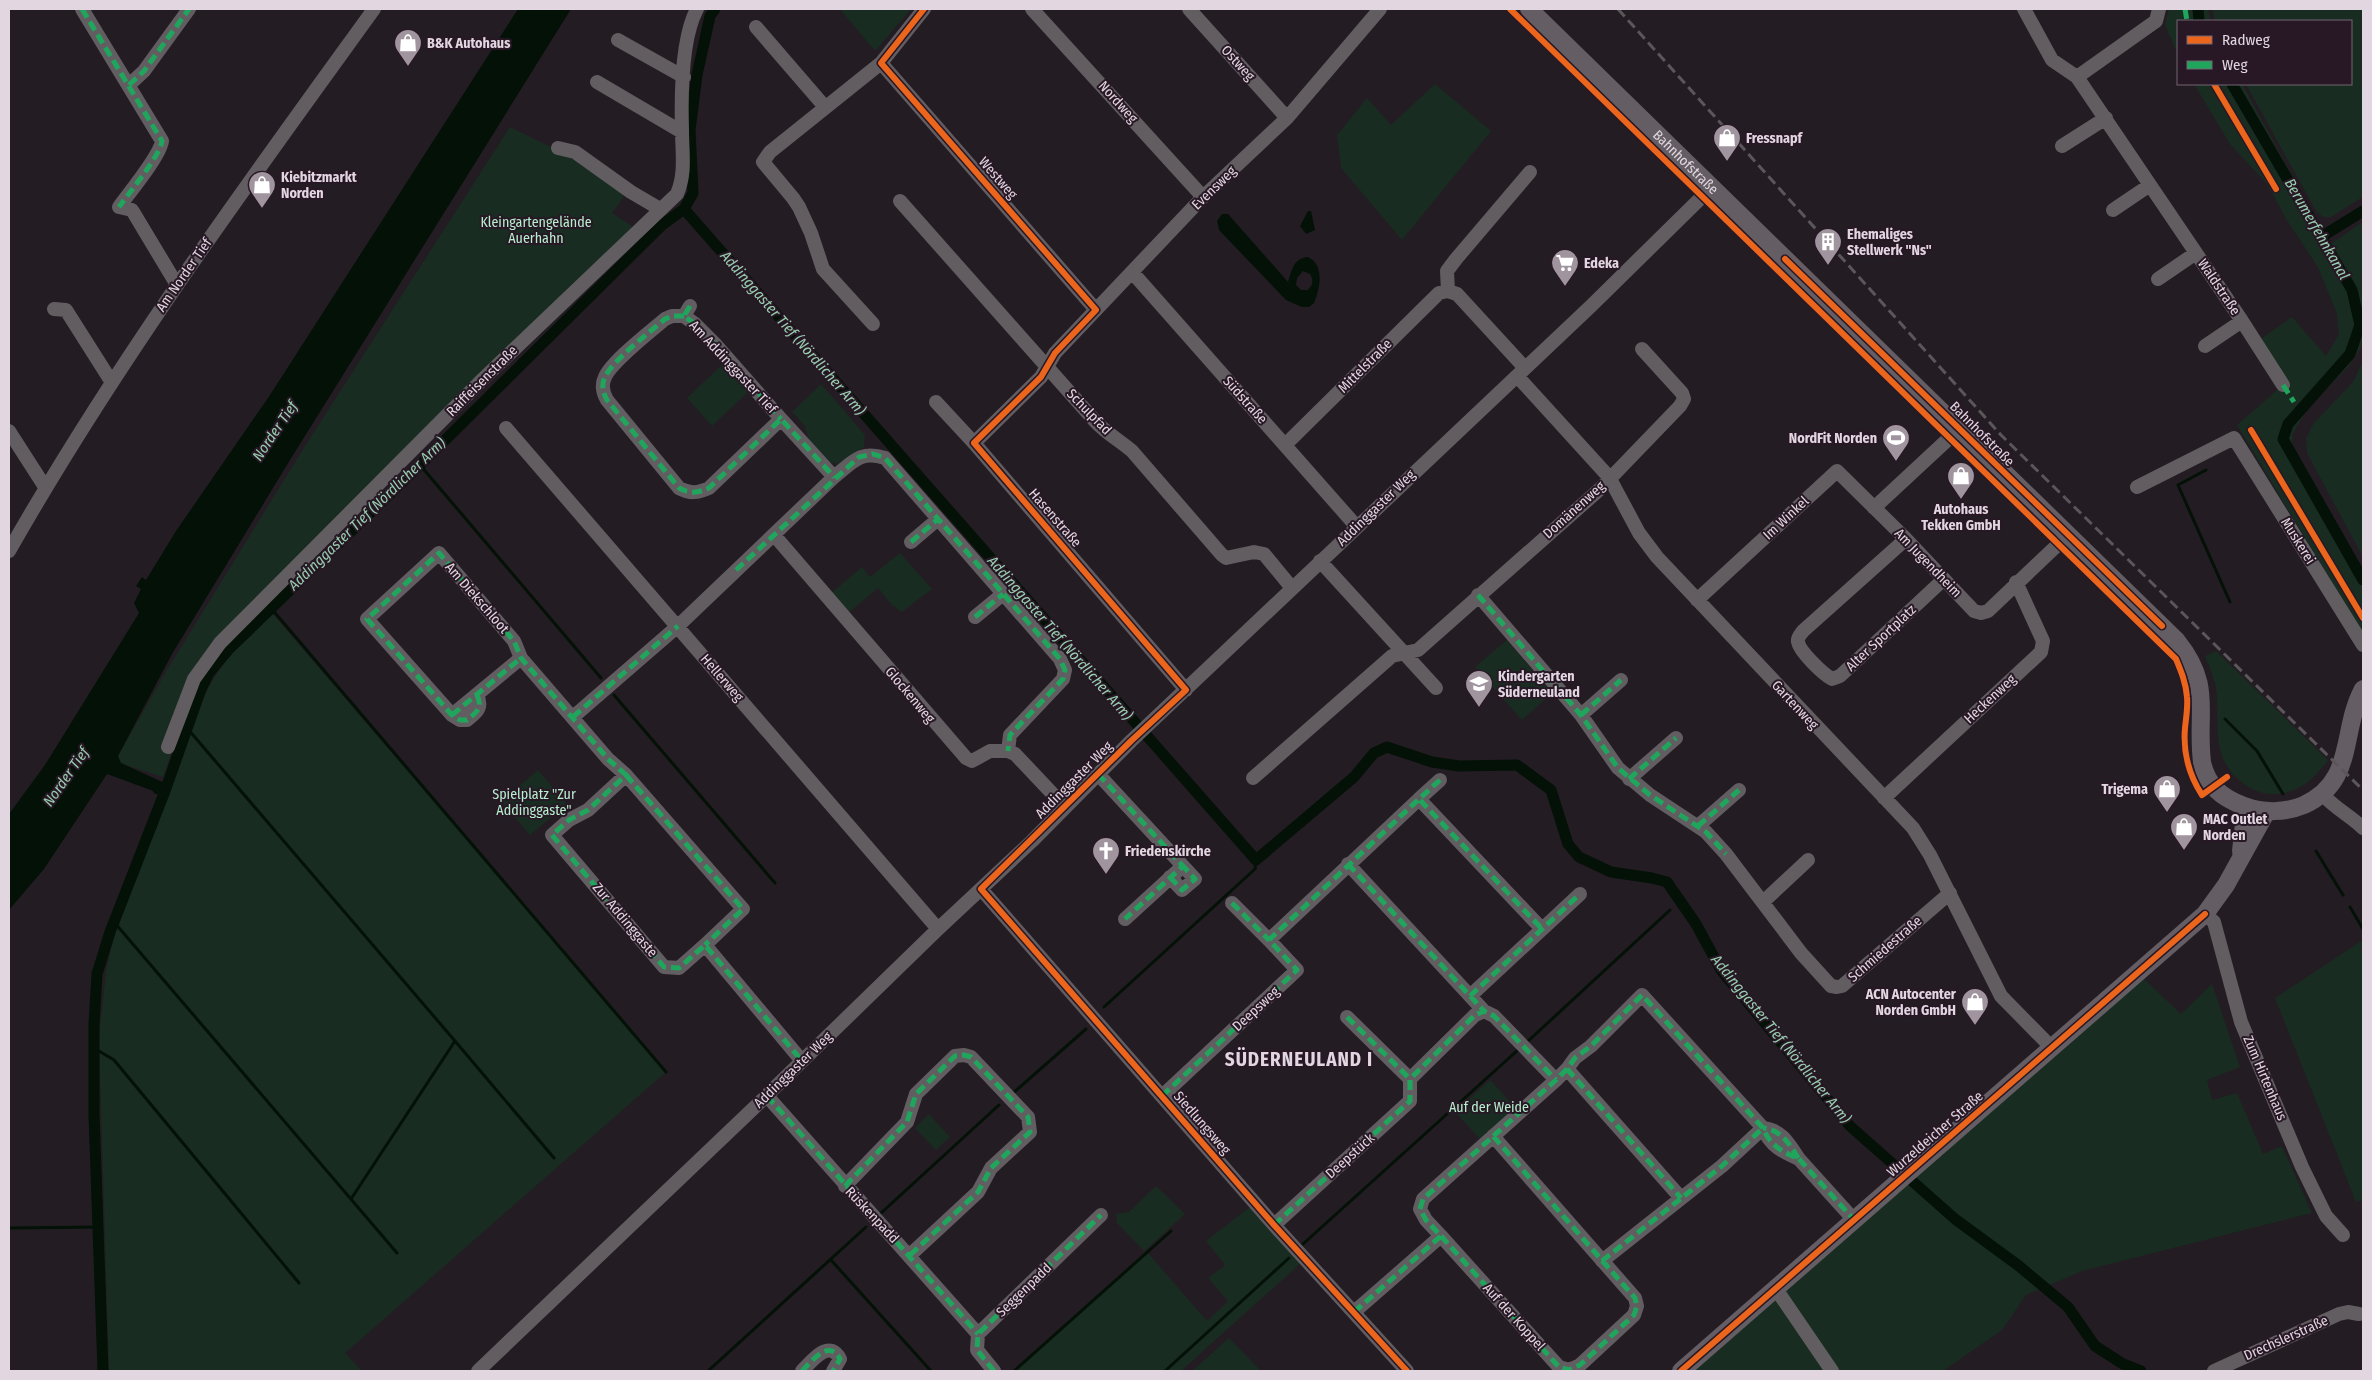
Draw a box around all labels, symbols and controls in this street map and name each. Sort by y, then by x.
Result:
legend [2177,20,2352,85]
shop icon: B&K Autohaus [393,28,423,67]
text: Radweg [2222,31,2270,49]
place label: B&K Autohaus [427,35,510,52]
street label: Ostweg [1218,42,1259,85]
text: Weg [2222,56,2248,74]
street label: Nordweg [1095,78,1142,127]
shop icon: Fressnapf [1712,123,1742,162]
street label: Bahnhofstraße [1650,126,1722,198]
place label: Fressnapf [1746,130,1804,147]
street label: Westweg [975,153,1021,203]
street label: Evensweg [1188,162,1240,213]
place label: Kiebitzmarkt Norden [281,169,358,202]
shop icon: Kiebitzmarkt Norden [247,170,277,209]
water label: Berumerfehnkanal [2281,175,2353,283]
park label: Kleingartengelände Auerhahn [480,214,592,247]
place label: Ehemaliges Stellwerk "Ns" [1847,226,1932,259]
building icon: Ehemaliges Stellwerk "Ns" [1813,227,1843,266]
street label: Am Norder Tief [152,234,216,315]
water label: Addinggaster Tief (Nördlicher Arm) [716,246,870,419]
supermarket icon: Edeka [1550,248,1580,287]
place label: Edeka [1584,255,1619,272]
street label: Waldstraße [2194,256,2244,318]
street label: Am Addinggaster Tief [686,317,782,418]
street label: Mittelstraße [1334,335,1396,397]
street label: Raiffeisenstraße [443,342,521,420]
street label: Südstraße [1219,373,1271,427]
street label: Schulpfad [1063,386,1115,438]
water label: Norder Tief [249,396,303,464]
street label: Bahnhofstraße [1946,398,2018,470]
sports icon: NordFit Norden [1881,423,1911,462]
place label: NordFit Norden [1789,430,1877,447]
water label: Addinggaster Tief (Nördlicher Arm) [284,434,450,595]
shop icon: Autohaus Tekken GmbH [1946,461,1976,500]
street label: Addinggaster Weg [1333,466,1419,550]
street label: Domänenweg [1540,477,1609,542]
street label: Hasenstraße [1025,485,1085,551]
street label: Im Winkel [1760,492,1813,543]
place label: Autohaus Tekken GmbH [1921,501,2001,534]
street label: Muskerei [2277,515,2319,567]
street label: Am Jugendheim [1891,525,1965,601]
water label: Addinggaster Tief (Nördlicher Arm) [983,551,1137,724]
street label: Am Diekschloot [441,559,513,637]
street label: Alter Sportplatz [1842,601,1920,675]
street label: Hellerweg [697,651,747,705]
street label: Glockenweg [882,663,939,727]
place label: Kindergarten Süderneuland [1498,668,1580,701]
school or university icon: Kindergarten Süderneuland [1464,669,1494,708]
street label: Heckenweg [1961,670,2020,727]
street label: Gartenweg [1768,677,1822,733]
street label: Addinggaster Weg [1032,738,1116,822]
water label: Norder Tief [39,742,94,810]
shop icon: Trigema [2152,774,2182,813]
place label: Trigema [2101,781,2148,798]
park label: Spielplatz "Zur Addinggaste" [492,786,576,819]
place label: MAC Outlet Norden [2203,811,2269,844]
shop icon: MAC Outlet Norden [2169,812,2199,851]
church icon: Friedenskirche [1091,836,1121,875]
place label: Friedenskirche [1125,843,1211,860]
street label: Zur Addinggaste [589,879,661,961]
street label: Schmiedestraße [1845,912,1925,986]
water label: Addinggaster Tief (Nördlicher Arm) [1707,950,1855,1127]
street label: Deepsweg [1229,983,1283,1035]
place label: ACN Autocenter Norden GmbH [1865,986,1957,1019]
shop icon: ACN Autocenter Norden GmbH [1960,987,1990,1026]
street label: Addinggaster Weg [750,1028,836,1112]
street label: Zum Hirtenhaus [2239,1033,2291,1123]
district label: SÜDERNEULAND I [1225,1047,1373,1071]
street label: Siedlungsweg [1170,1088,1234,1158]
street label: Wurzeldeicher Straße [1883,1088,1987,1180]
park label: Auf der Weide [1449,1099,1529,1116]
street label: Deepstück [1322,1129,1378,1182]
street label: Rüskenpadd [842,1183,902,1247]
street label: Seggenpadd [993,1259,1055,1321]
street label: Auf der Koppel [1479,1280,1549,1354]
street label: Drechslerstraße [2241,1312,2331,1364]

